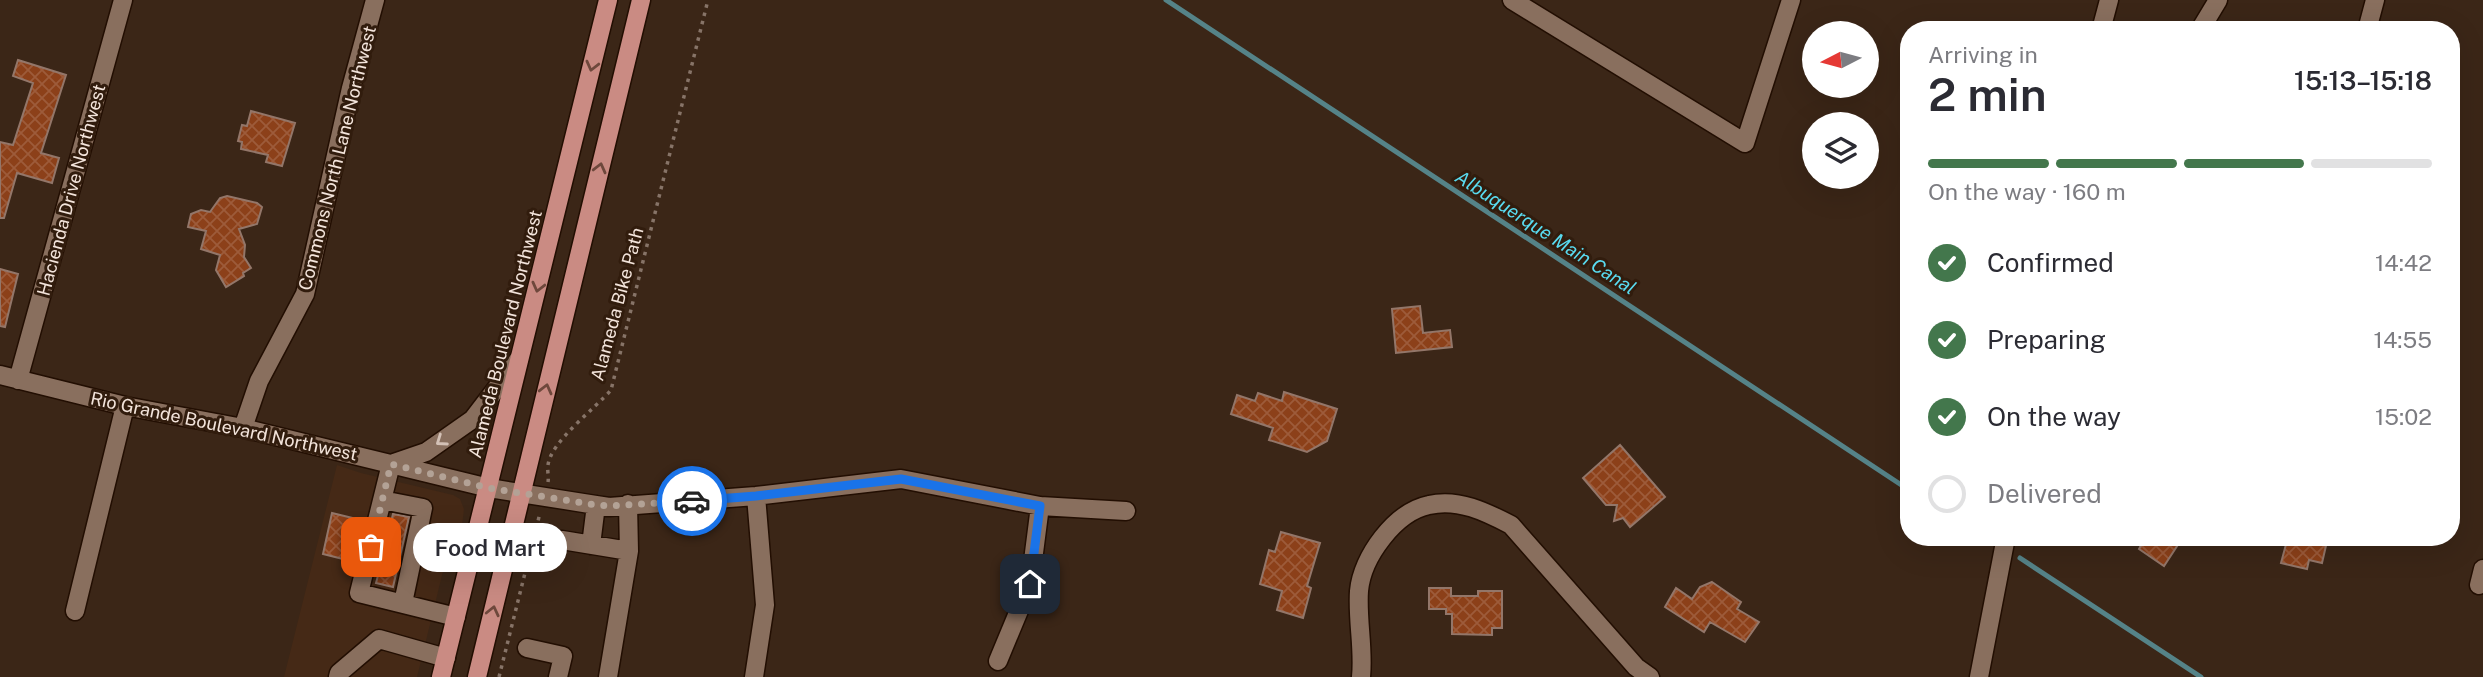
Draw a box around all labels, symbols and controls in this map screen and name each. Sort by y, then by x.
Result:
north arrow [1802,21,1880,98]
map controls [1802,21,1879,189]
street label: Commons North Lane Northwest [294,23,380,293]
text: Arriving in [1928,41,2038,68]
one-way arrow [586,60,600,72]
text: 15:13–15:18 [2294,65,2432,96]
text: 2 min [1928,67,2047,121]
street label: Hacienda Drive Northwest [33,82,109,298]
button: layers [1802,112,1879,189]
one-way arrow [592,162,606,174]
water label: Albuquerque Main Canal [1452,165,1640,299]
text: On the way · 160 m [1928,178,2126,205]
street label: Alameda Boulevard Northwest [464,208,546,460]
street label: Alameda Bike Path [586,225,648,383]
icon: check [1928,244,1966,282]
text: Confirmed [1987,247,2114,278]
text: 14:42 [2375,249,2432,276]
one-way arrow [532,281,546,293]
icon: check [1928,321,1966,359]
text: Preparing [1987,324,2106,355]
text: 14:55 [2374,326,2432,353]
one-way arrow [538,383,552,395]
street label: Rio Grande Boulevard Northwest [89,387,359,465]
icon: check [1928,398,1966,436]
text: On the way [1987,401,2121,432]
text: 15:02 [2375,403,2432,430]
one-way arrow [436,433,449,445]
courier [657,466,727,536]
text: Delivered [1987,478,2102,509]
icon: car [673,482,711,520]
pin [341,517,401,577]
callout: Food Mart [413,522,567,572]
icon: bag [352,528,390,566]
text: Food Mart [435,534,545,561]
pin [1000,554,1060,614]
icon: home [1011,565,1049,603]
one-way arrow [485,605,499,617]

